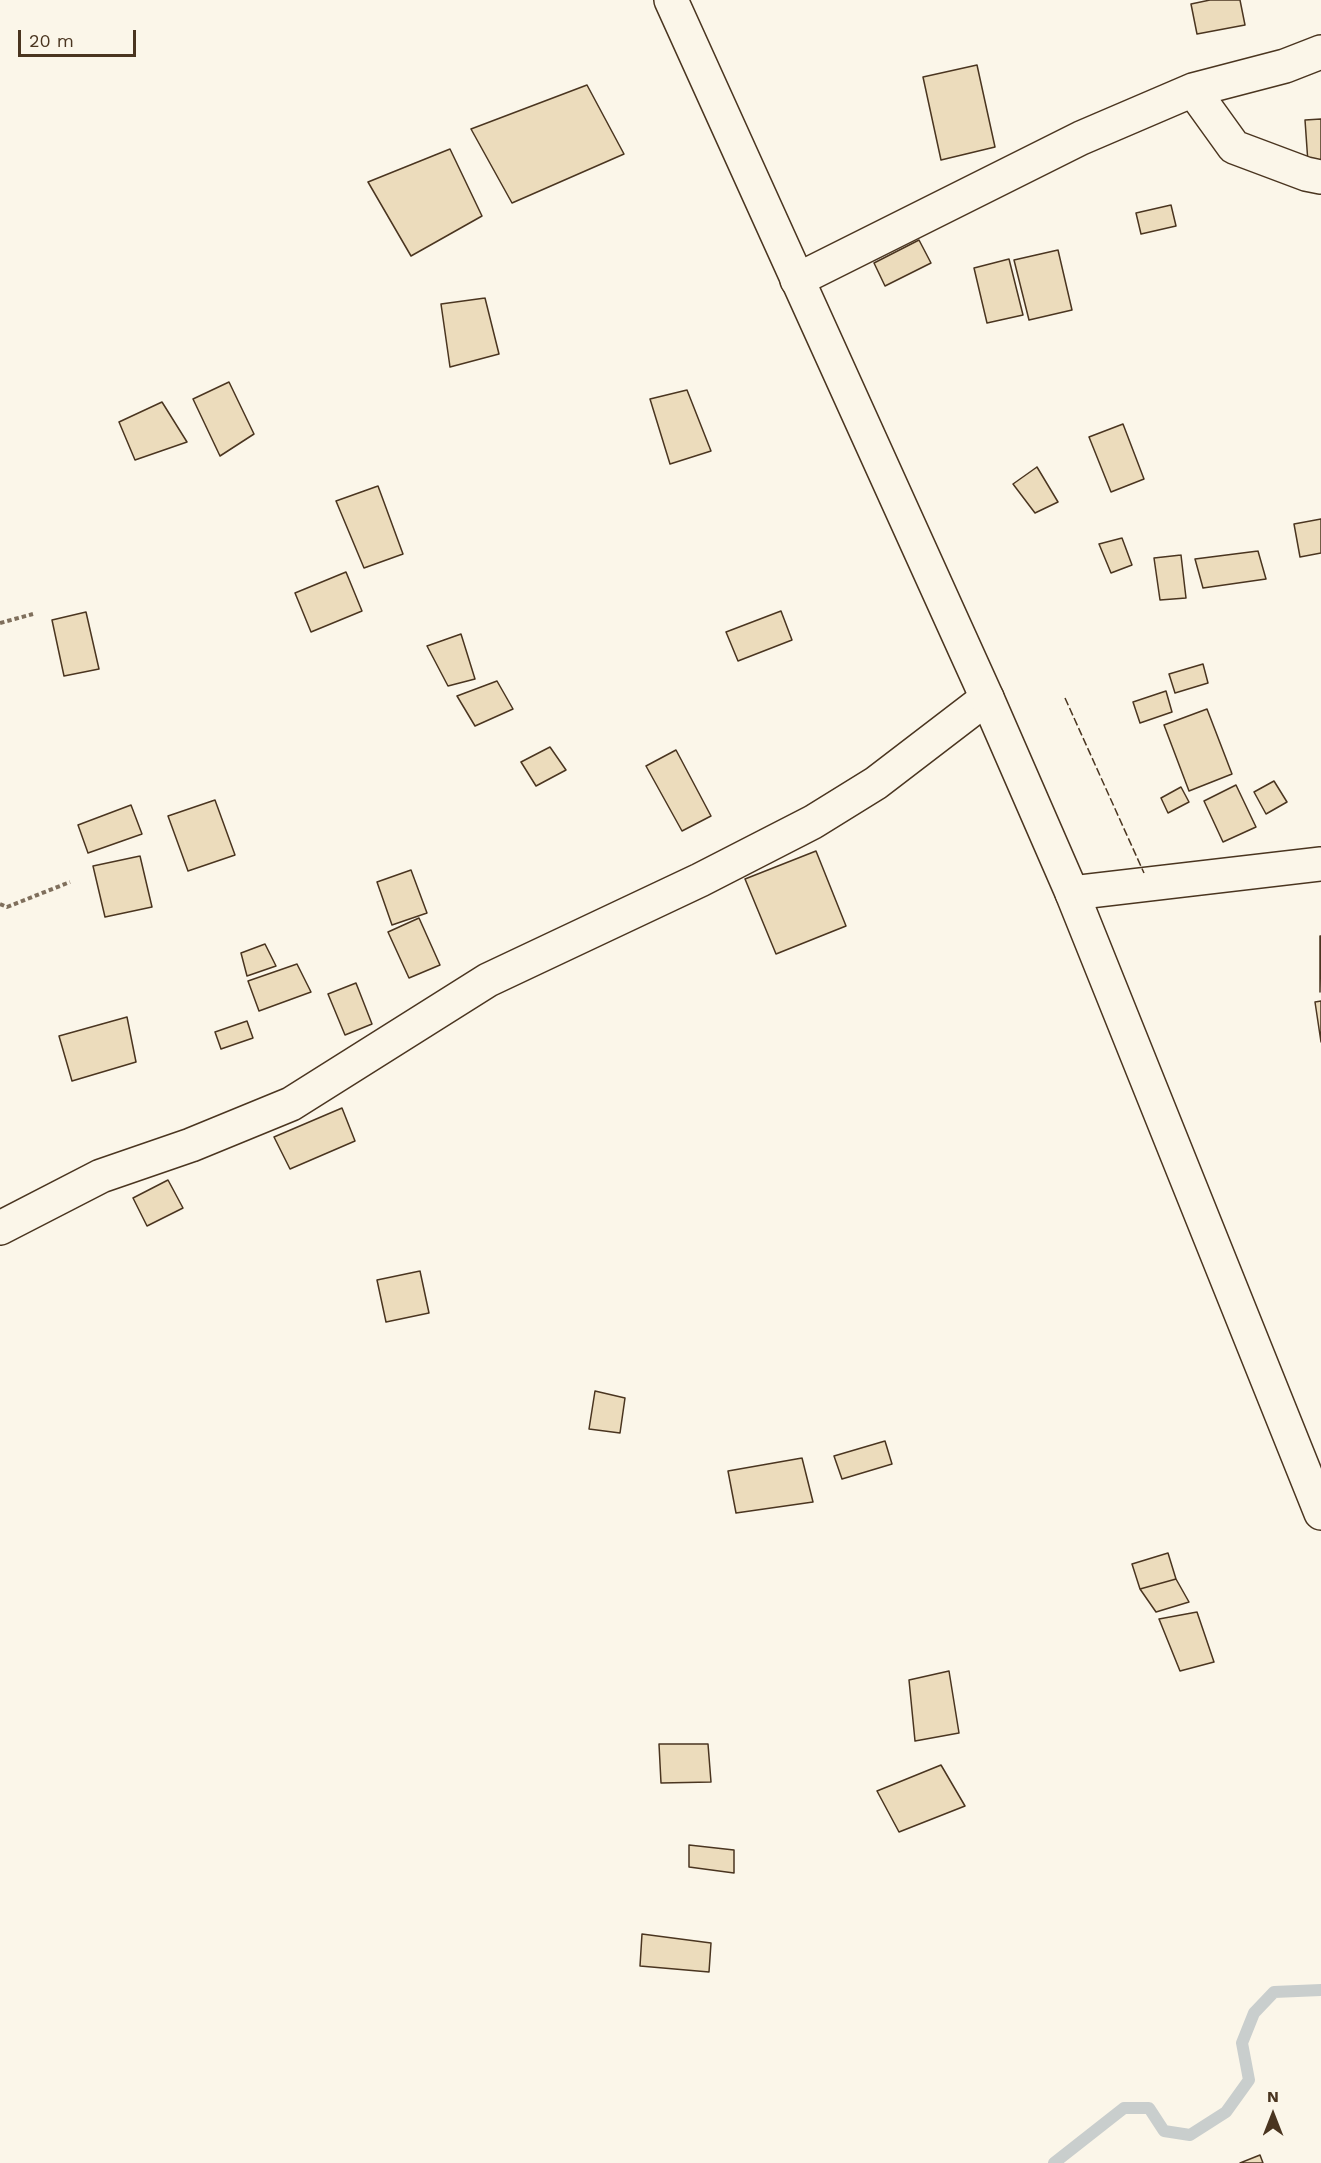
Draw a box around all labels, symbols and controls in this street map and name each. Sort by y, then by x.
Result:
scale bar [21,18,140,56]
text: 20 m [29,30,74,51]
north arrow [1243,2085,1303,2145]
text: N [1267,2087,1279,2106]

